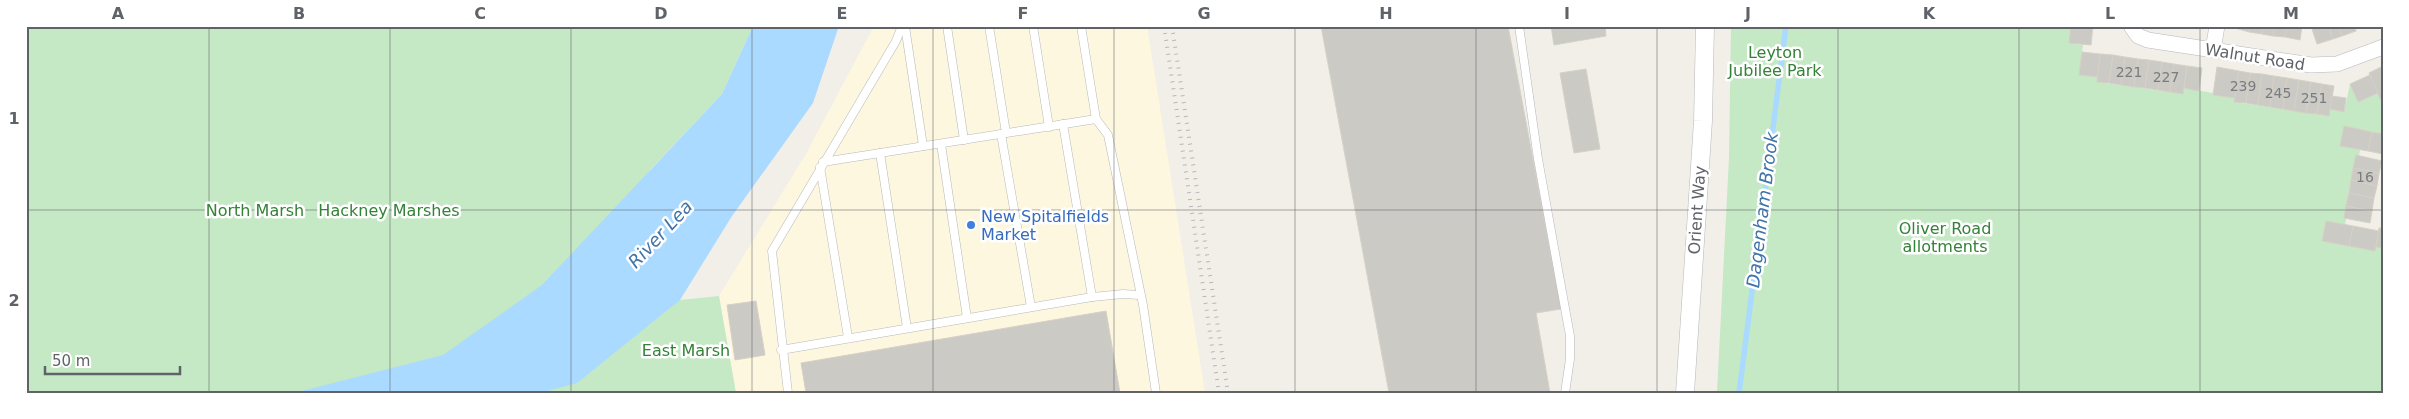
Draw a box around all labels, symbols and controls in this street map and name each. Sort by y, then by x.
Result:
text: A [112,4,125,23]
text: B [293,4,305,23]
text: C [474,4,486,23]
text: D [654,4,668,23]
text: E [837,4,847,23]
text: F [1018,4,1028,23]
text: G [1197,4,1211,23]
text: H [1379,4,1393,23]
text: I [1564,4,1570,23]
text: J [1744,4,1751,23]
text: K [1923,4,1936,23]
text: L [2105,4,2115,23]
text: M [2283,4,2299,23]
street label: Walnut Road [2204,40,2306,74]
park label: Leyton Jubilee Park [1727,43,1822,80]
house number: 221 [2116,64,2142,80]
house number: 227 [2153,69,2179,85]
house number: 239 [2230,78,2256,94]
house number: 245 [2265,85,2291,101]
house number: 251 [2301,90,2327,106]
text: 1 [8,109,20,128]
water label: Dagenham Brook [1742,129,1782,289]
street label: Orient Way [1684,165,1710,255]
house number: 16 [2356,169,2374,185]
water label: River Lea [624,196,696,272]
park label: North Marsh [206,201,304,220]
park label: Hackney Marshes [318,201,460,220]
place label: New Spitalfields Market [981,207,1109,244]
marker: New Spitalfields Market [965,219,977,231]
park label: Oliver Road allotments [1899,219,1991,256]
text: 2 [8,291,20,310]
park label: East Marsh [642,341,730,360]
scale bar [45,344,180,376]
text: 50 m [52,352,90,370]

